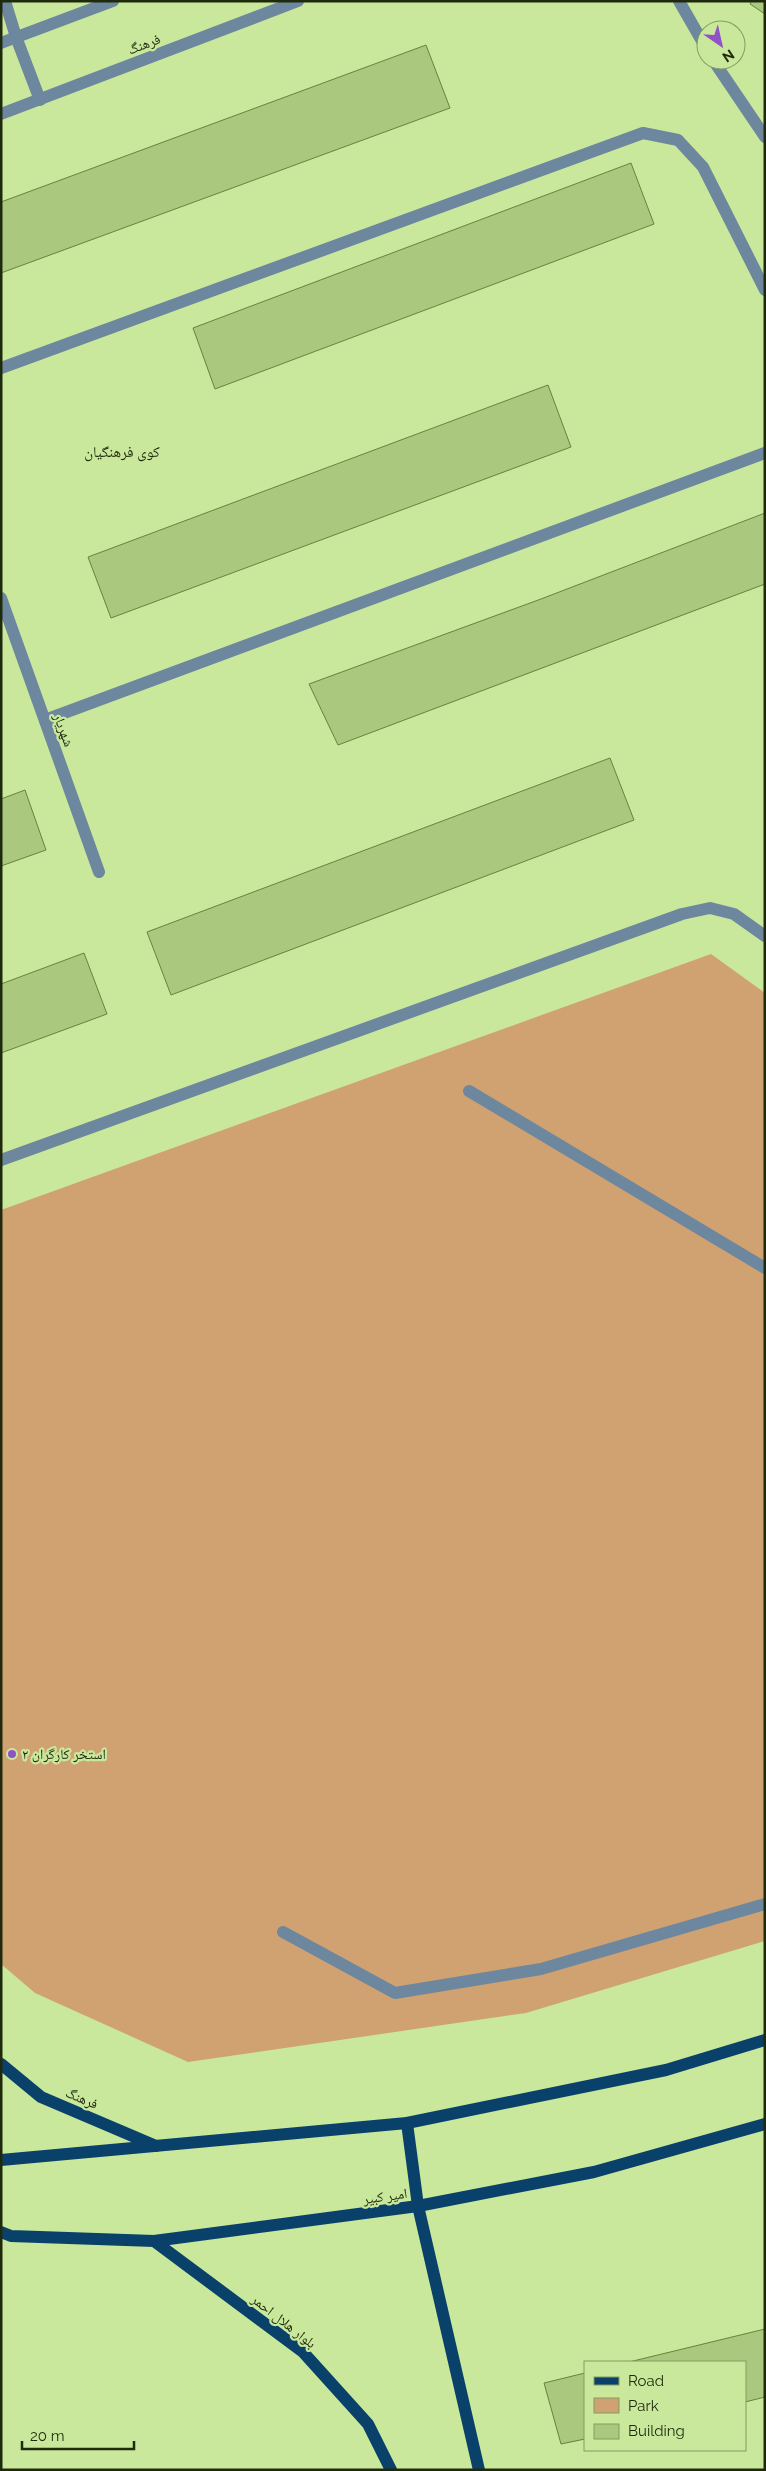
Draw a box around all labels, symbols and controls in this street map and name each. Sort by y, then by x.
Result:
north arrow [696,20,746,70]
street label: فرهنگ [125,30,163,58]
text: N [719,46,737,65]
district label: کوی فرهنگیان [84,443,160,462]
street label: شهریار [49,710,77,749]
place label: استخر کارگران ۲ [22,1746,106,1763]
marker: استخر کارگران ۲ [6,1748,18,1760]
street label: فرهنگ [63,2084,101,2113]
street label: امیر کبیر [361,2185,408,2208]
street label: بلوار هلال احمر [247,2290,320,2352]
legend [584,2361,746,2451]
text: Road [628,2372,664,2390]
text: Park [628,2397,659,2415]
scale bar [22,2418,135,2450]
text: Building [628,2422,685,2440]
text: 20 m [30,2427,65,2445]

